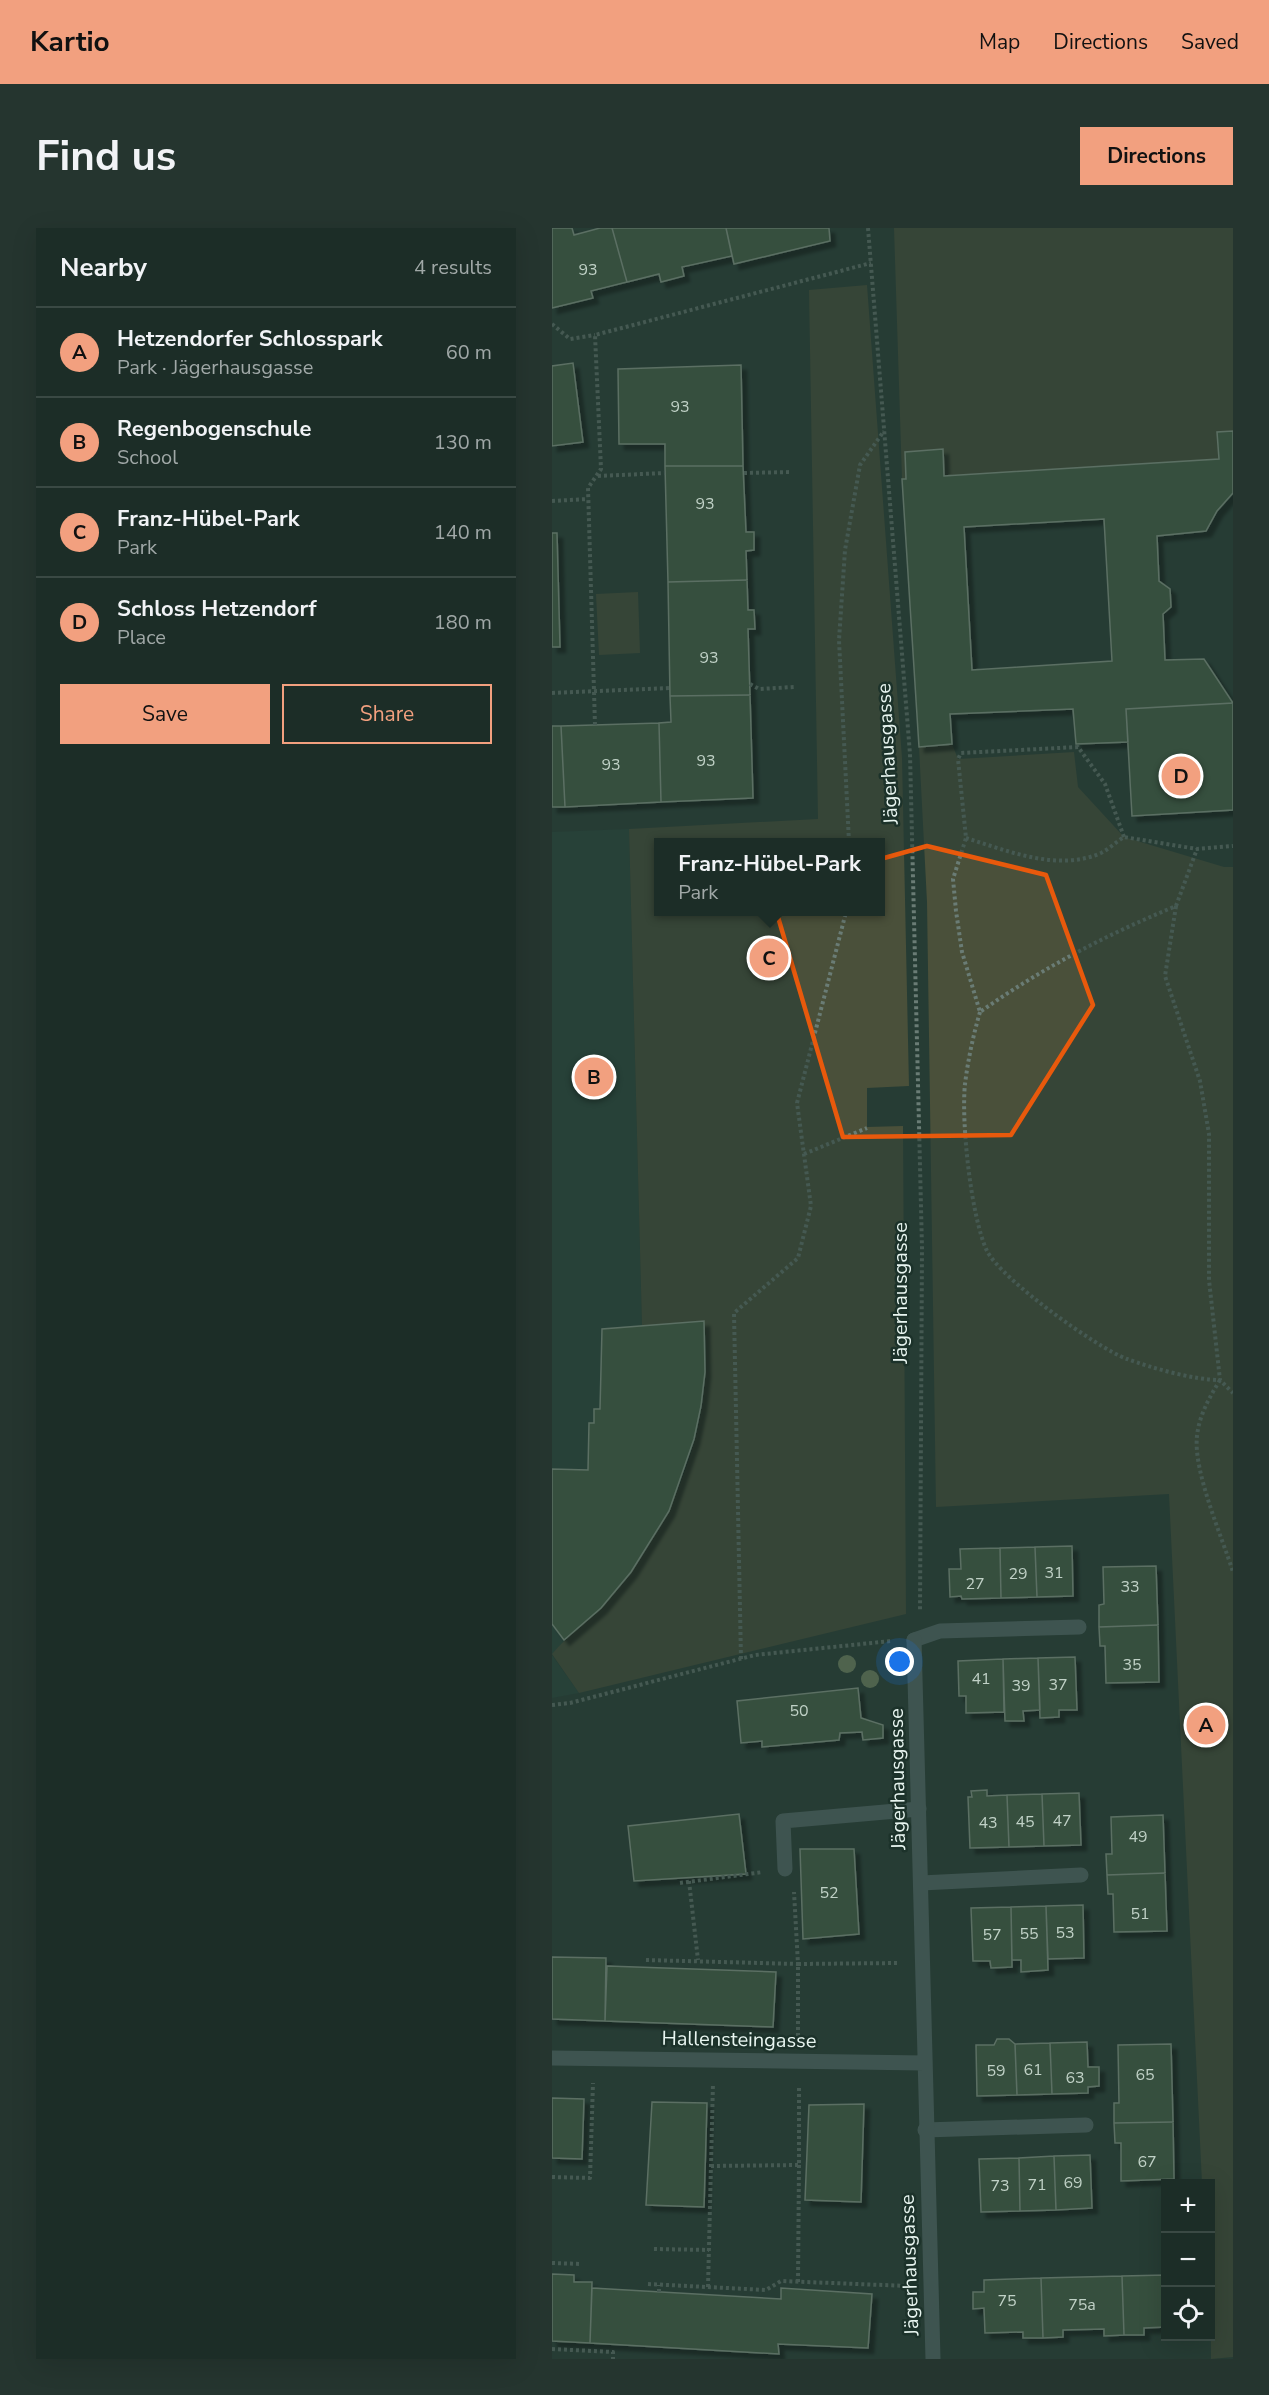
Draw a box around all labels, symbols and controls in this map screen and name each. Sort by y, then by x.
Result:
text: Kartio [30,23,110,61]
text: Map [979,28,1020,56]
text: Directions [1053,28,1148,56]
text: Saved [1181,28,1239,56]
button: Directions [1080,127,1233,185]
text: Find us [36,128,176,185]
text: Nearby [60,250,147,285]
text: 4 results [414,254,492,281]
house number: 93 [578,259,598,281]
text: Hetzendorfer Schlosspark [117,324,383,354]
text: A [72,339,87,366]
text: 60 m [446,339,492,366]
text: Park · Jägerhausgasse [117,354,313,381]
house number: 93 [670,396,690,418]
text: Regenbogenschule [117,414,311,444]
text: B [73,429,86,456]
text: 130 m [434,429,492,456]
text: School [117,444,178,471]
house number: 93 [695,493,715,515]
text: Franz-Hübel-Park [117,504,299,534]
text: C [73,519,86,546]
text: 140 m [434,519,492,546]
text: Park [117,534,157,561]
text: Schloss Hetzendorf [117,594,317,624]
text: D [72,609,87,636]
text: 180 m [434,609,492,636]
text: Place [117,624,166,651]
house number: 93 [699,647,719,669]
street label: Jägerhausgasse [870,683,905,826]
button: Save [60,684,270,744]
button: Share [282,684,492,744]
house number: 93 [696,750,716,772]
house number: 93 [601,754,621,776]
pin: D [1162,754,1200,798]
popup [654,838,885,916]
text: Franz-Hübel-Park [678,849,861,879]
text: Park [678,879,718,906]
pin: C [750,936,788,980]
pin: B [574,1054,614,1100]
street label: Jägerhausgasse [887,1222,914,1365]
house number: 31 [1044,1562,1064,1584]
house number: 29 [1008,1563,1028,1585]
house number: 27 [965,1573,985,1595]
house number: 33 [1120,1576,1140,1598]
your location [885,1647,914,1676]
house number: 35 [1122,1654,1142,1676]
house number: 41 [971,1668,991,1690]
house number: 37 [1048,1674,1068,1696]
house number: 39 [1011,1675,1031,1697]
house number: 50 [789,1700,809,1722]
pin: A [1186,1702,1226,1748]
street label: Jägerhausgasse [883,1708,912,1851]
house number: 47 [1052,1810,1072,1832]
house number: 45 [1015,1811,1035,1833]
house number: 43 [978,1812,998,1834]
house number: 49 [1128,1826,1148,1848]
house number: 52 [819,1882,839,1904]
house number: 51 [1130,1903,1150,1925]
house number: 53 [1055,1922,1075,1944]
house number: 55 [1019,1923,1039,1945]
house number: 57 [982,1924,1002,1946]
street label: Hallensteingasse [661,2025,817,2054]
house number: 61 [1023,2059,1043,2081]
house number: 59 [986,2060,1006,2082]
house number: 65 [1135,2064,1155,2086]
house number: 63 [1065,2067,1085,2089]
house number: 67 [1137,2151,1157,2173]
house number: 69 [1063,2172,1083,2194]
house number: 71 [1027,2174,1047,2196]
house number: 73 [990,2175,1010,2197]
map controls [1161,2179,1215,2341]
button: + [1161,2179,1215,2233]
street label: Jägerhausgasse [894,2194,925,2337]
button: − [1161,2233,1215,2287]
button: locate [1161,2287,1215,2341]
house number: 75 [997,2290,1017,2312]
house number: 75a [1068,2294,1096,2316]

